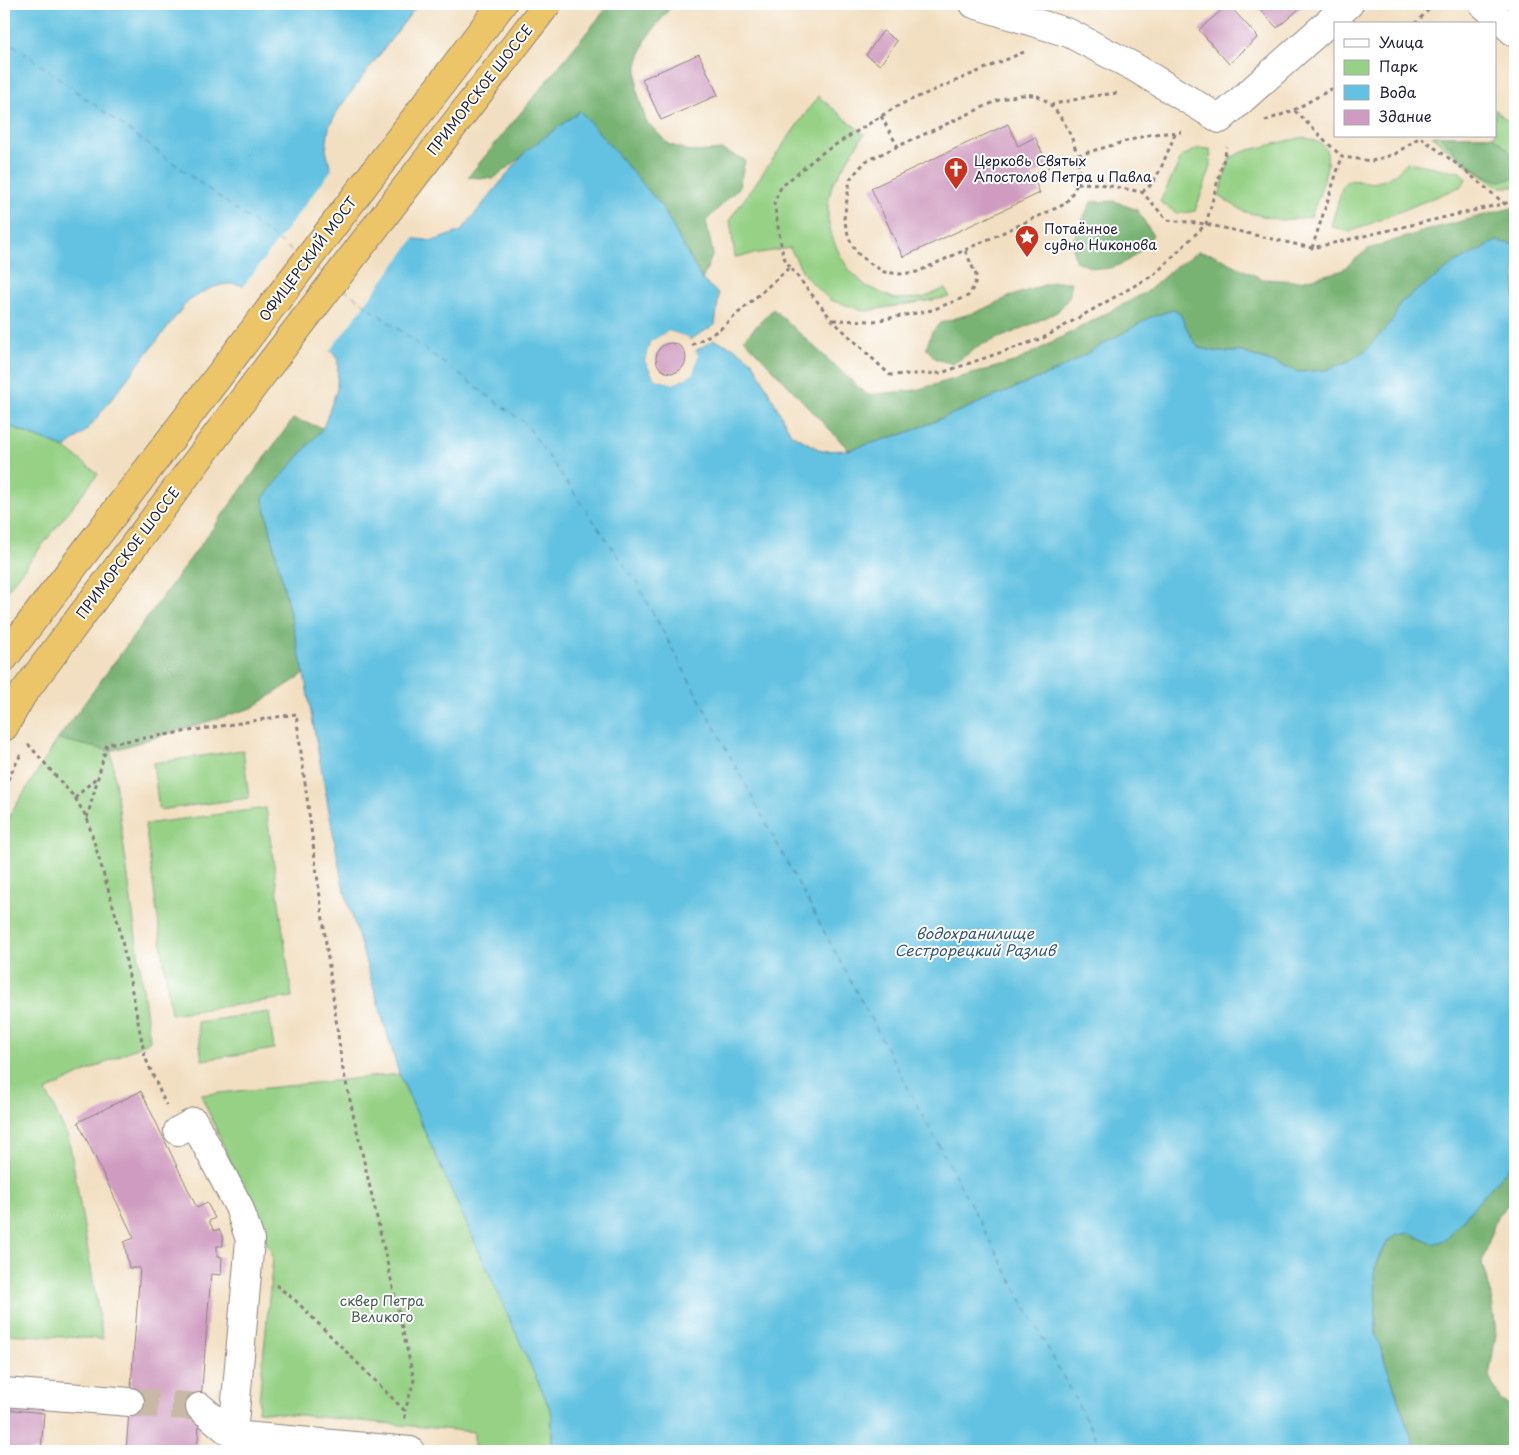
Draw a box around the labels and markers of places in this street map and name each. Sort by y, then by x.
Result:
place label: Церковь Святых Апостолов Петра и Павла [974,150,1152,187]
church icon: Церковь Святых Апостолов Петра и Павла [943,156,969,190]
place label: Потаённое судно Никонова [1044,218,1157,255]
place icon: Потаённое судно Никонова [1014,224,1040,258]

